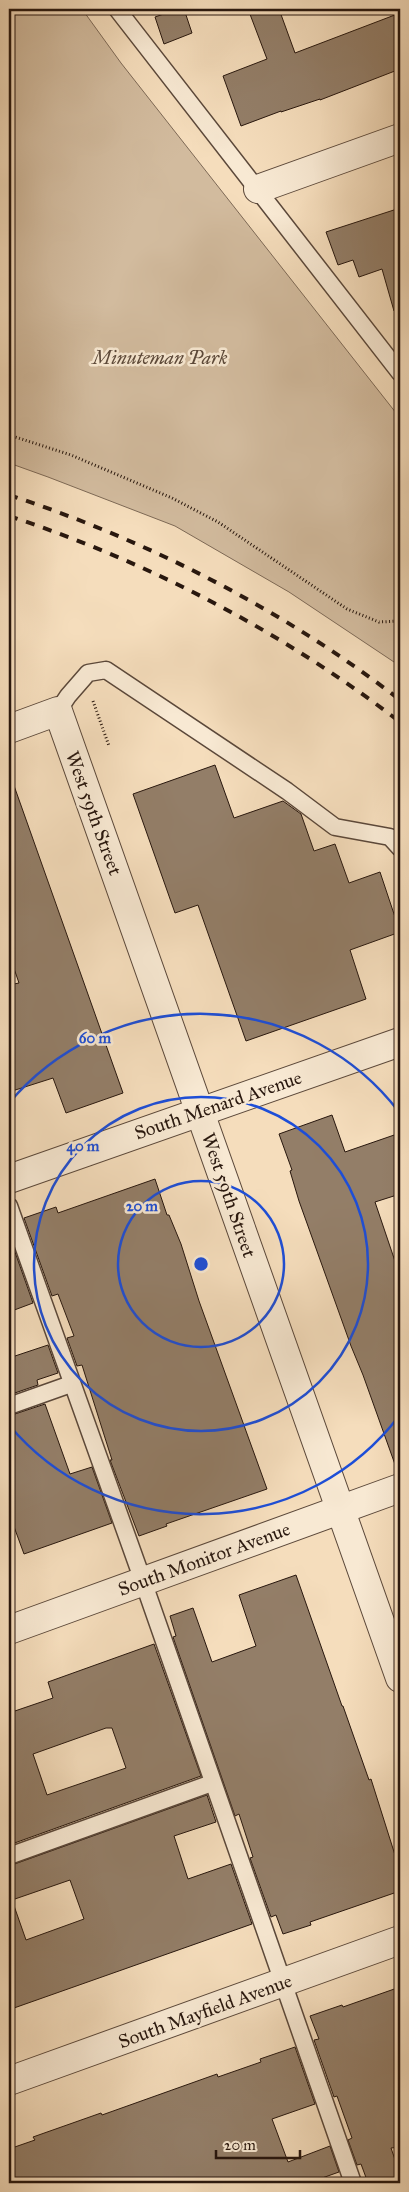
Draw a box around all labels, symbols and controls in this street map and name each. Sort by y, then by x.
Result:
park label: Minuteman Park [91,346,228,369]
street label: West 59th Street [61,748,127,879]
text: 60 m [79,1029,112,1047]
street label: South Menard Avenue [131,1066,305,1144]
street label: West 59th Street [197,1130,261,1261]
text: 40 m [67,1137,100,1156]
text: 20 m [126,1197,158,1215]
centre of rings [192,1255,210,1273]
street label: South Monitor Avenue [115,1517,293,1601]
street label: South Mayfield Avenue [115,1969,295,2053]
scale bar [216,2127,300,2159]
text: 20 m [224,2136,256,2154]

